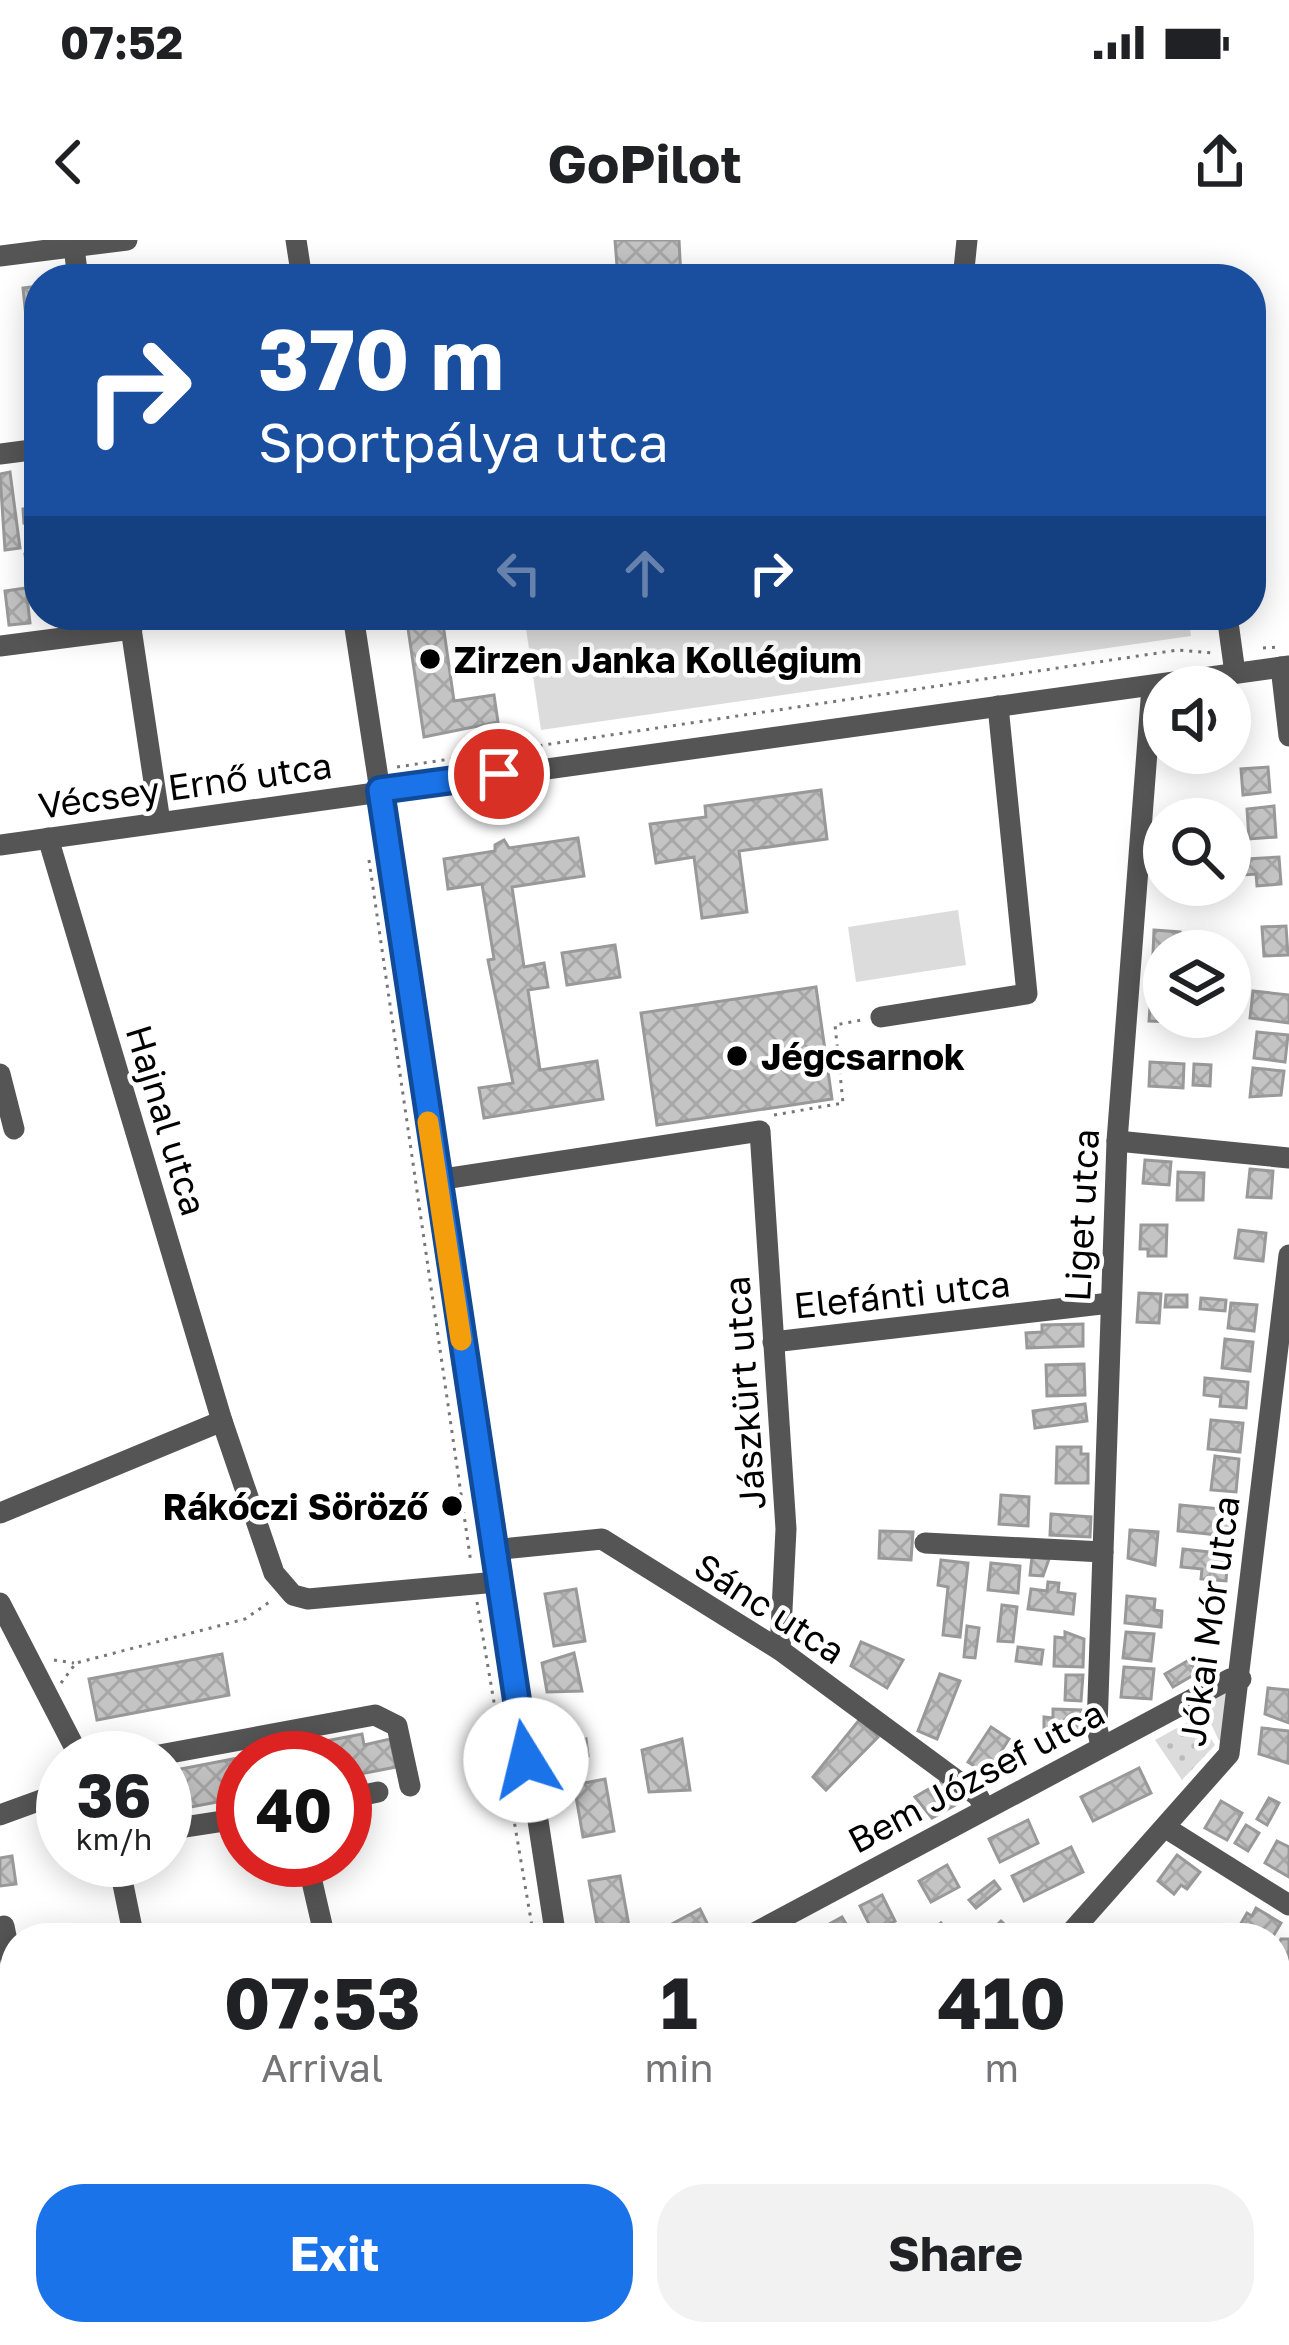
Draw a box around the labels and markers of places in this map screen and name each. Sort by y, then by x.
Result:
place label: Zirzen Janka Kollégium [454,638,862,681]
marker: Zirzen Janka Kollégium [417,646,443,672]
pin [448,723,550,825]
place label: Jégcsarnok [761,1035,965,1078]
marker: Jégcsarnok [724,1043,750,1069]
place label: Rákóczi Söröző [162,1485,429,1528]
marker: Rákóczi Söröző [439,1493,465,1519]

